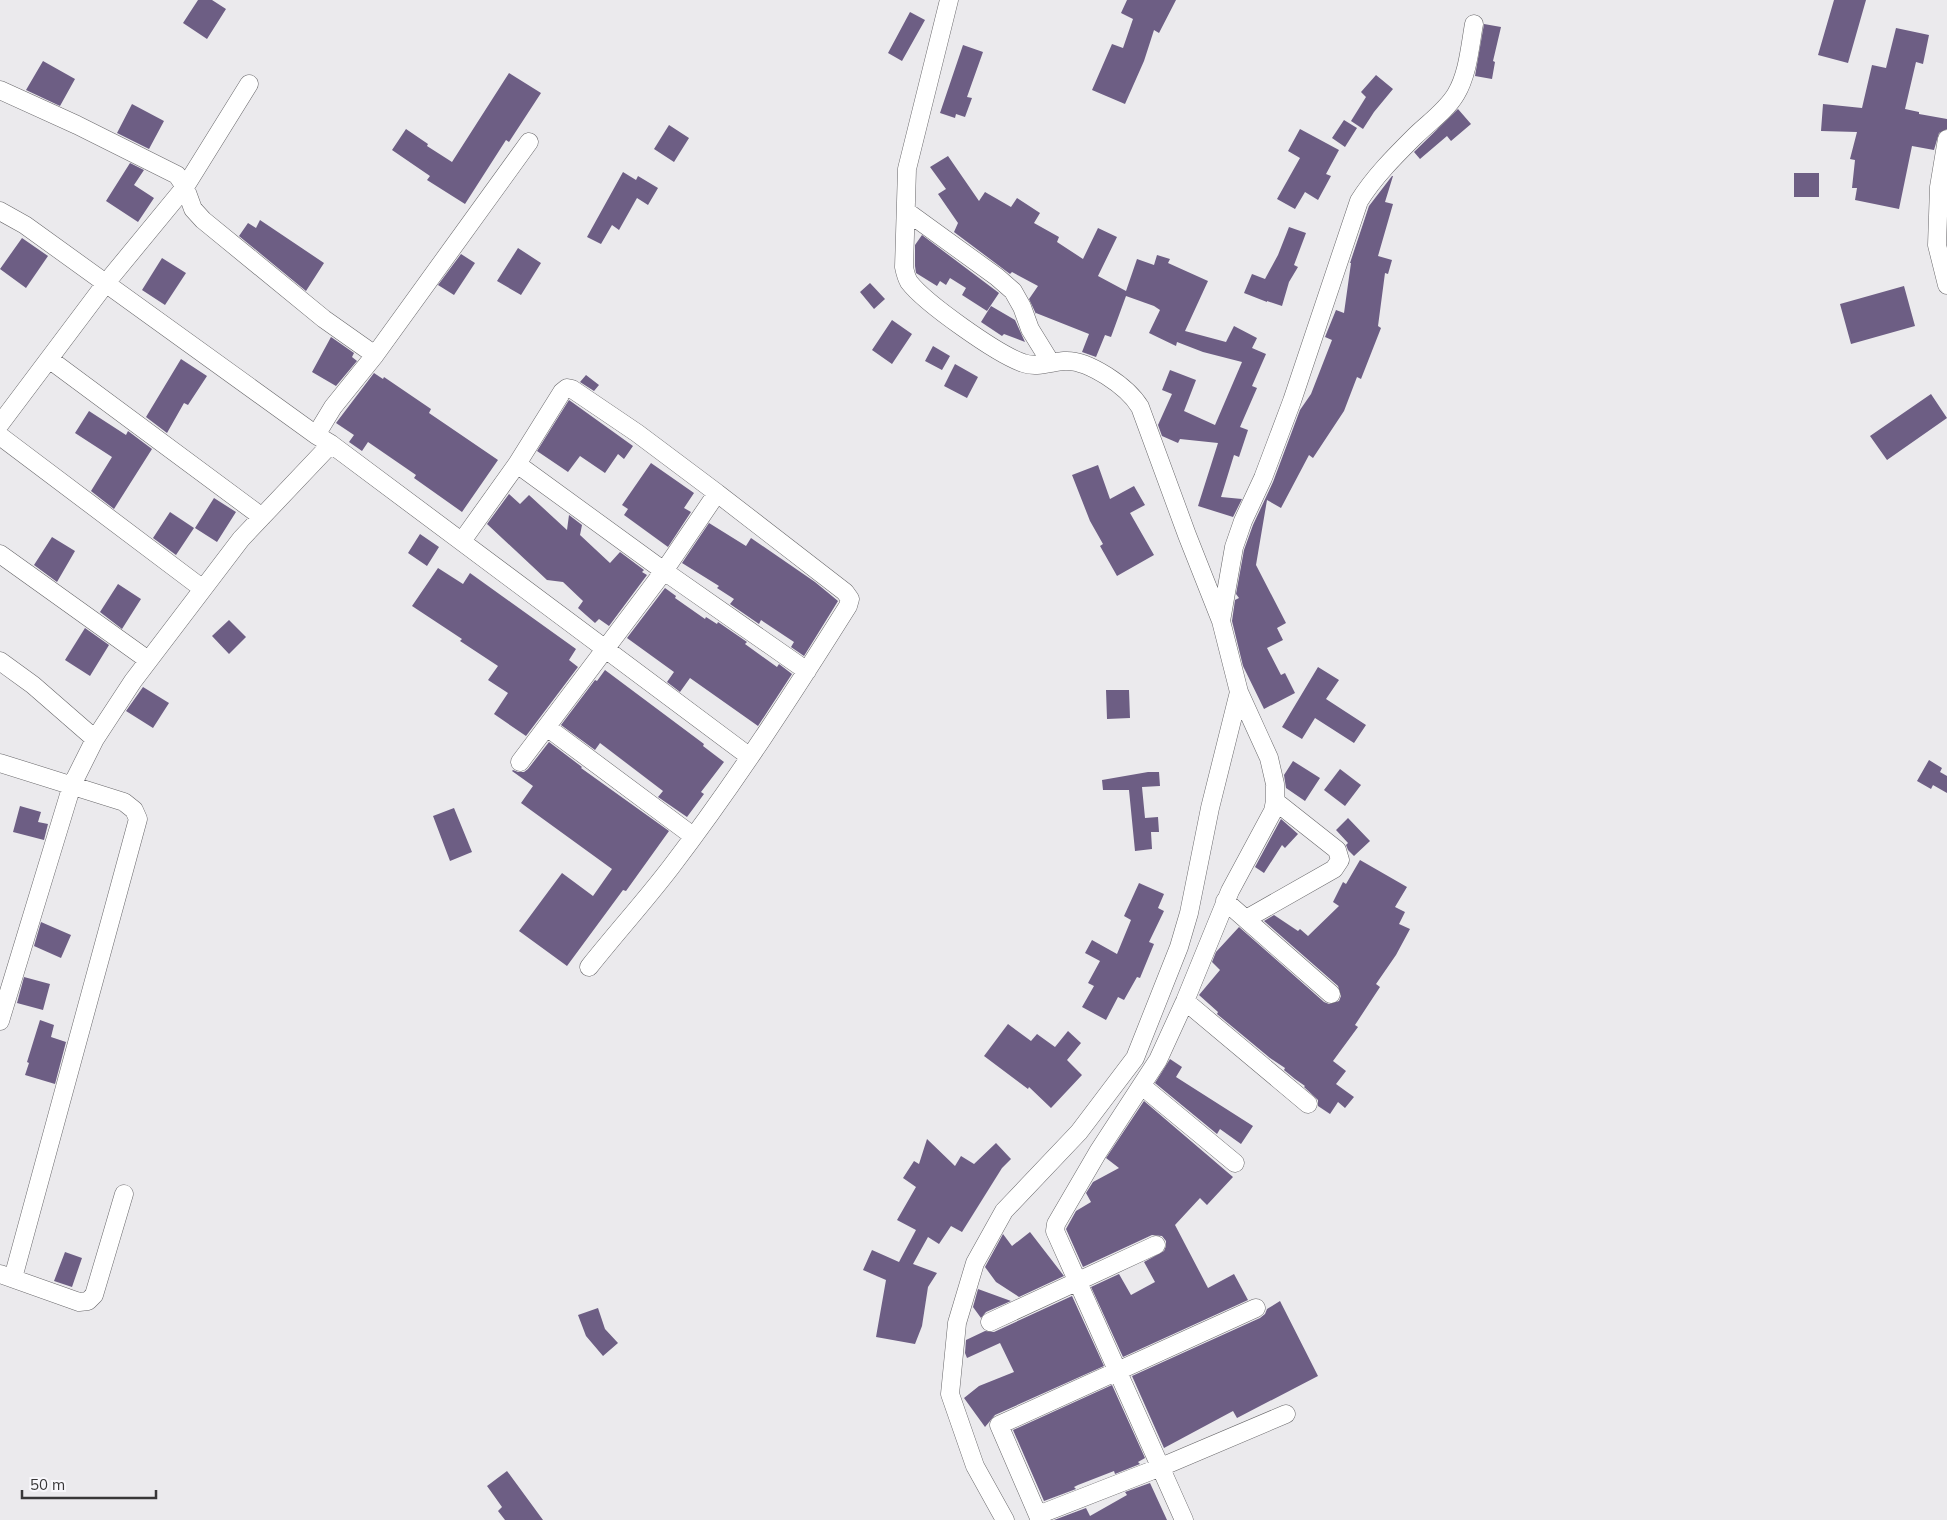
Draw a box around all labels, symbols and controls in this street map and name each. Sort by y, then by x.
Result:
scale bar [22,1468,156,1500]
text: 50 m [30,1475,65,1494]

